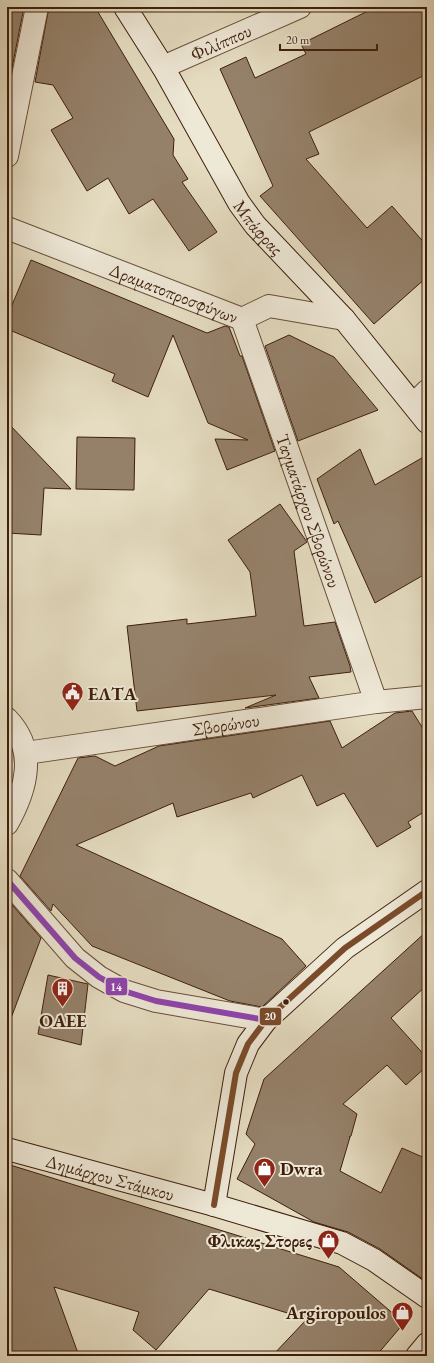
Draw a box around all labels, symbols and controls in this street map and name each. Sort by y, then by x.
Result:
street label: Φιλίππου [187,18,255,65]
scale bar [280,26,377,52]
text: 20 m [286,32,310,48]
street label: Μπάφρας [229,195,289,260]
street label: Δραματοπροσφύγων [106,257,241,328]
street label: Ταγματάρχου Σβορώνου [272,431,347,591]
public building icon: ΕΛΤΑ [59,680,85,713]
place label: ΕΛΤΑ [88,682,137,705]
street label: Σβορώνου [191,708,261,740]
building icon: ΟΑΕΕ [50,976,76,1009]
line badge: 14 [105,977,128,996]
text: 14 [110,980,122,994]
unlabelled marker [281,997,291,1007]
line badge: 20 [259,1007,282,1026]
place label: ΟΑΕΕ [39,1009,87,1032]
text: 20 [264,1009,276,1023]
street label: Δημάρχου Στάμκου [44,1149,177,1205]
shop icon: Dwra [251,1155,277,1188]
place label: Dwra [280,1157,323,1180]
shop icon: Φλικας Στορες [315,1227,341,1260]
place label: Φλικας Στορες [208,1229,313,1252]
shop icon: Argiropoulos [389,1299,415,1332]
place label: Argiropoulos [285,1301,386,1324]

